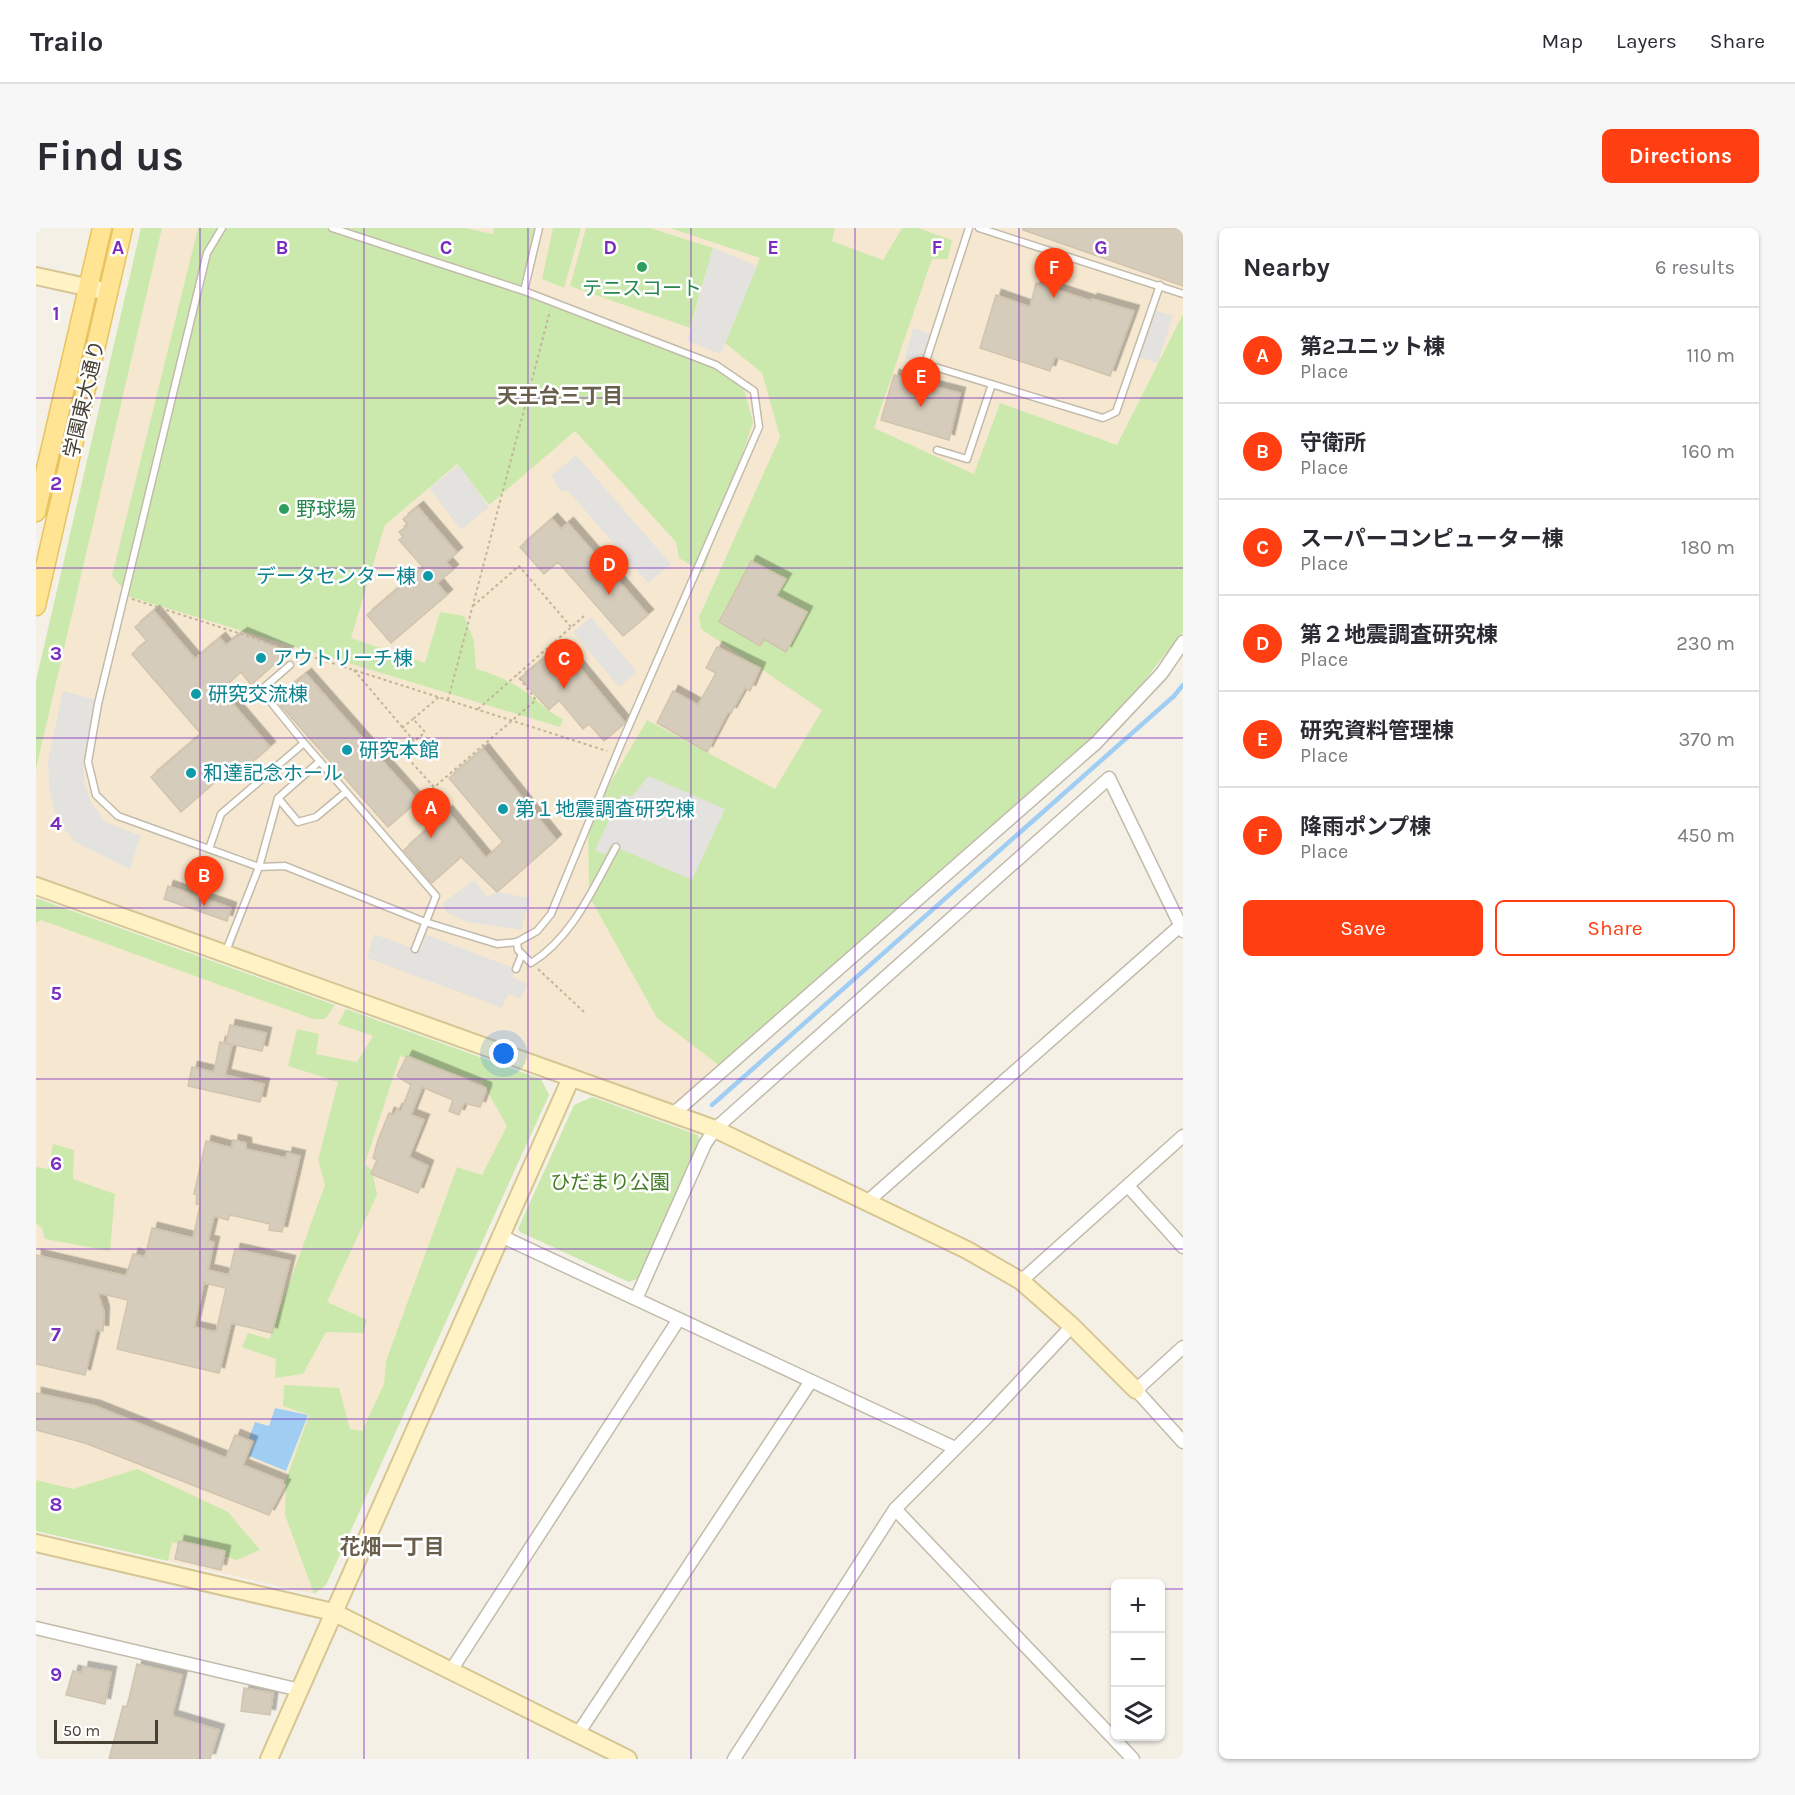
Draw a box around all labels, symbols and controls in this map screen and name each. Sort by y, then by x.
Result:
text: Trailo [30,25,103,58]
text: Map [1541,29,1583,53]
text: Layers [1616,29,1677,53]
text: Share [1710,29,1765,53]
button: Directions [1602,129,1759,183]
text: Find us [36,131,184,181]
text: A [112,236,125,259]
text: B [276,236,288,259]
text: C [440,236,452,259]
text: D [603,236,617,259]
text: E [767,236,779,259]
text: F [932,236,943,259]
text: G [1094,236,1108,259]
pin: F [1034,248,1074,298]
text: Nearby [1243,252,1330,283]
text: 6 results [1655,256,1735,279]
marker: テニスコート [635,260,649,274]
place label: テニスコート [582,277,702,300]
text: 1 [52,302,60,325]
text: 第2ユニット棟 [1300,334,1445,360]
street label: 学園東大通り [60,338,109,460]
text: A [1256,344,1269,367]
text: 110 m [1686,344,1735,367]
pin: E [902,358,940,407]
text: Place [1300,360,1348,383]
district label: 天王台三丁目 [497,384,623,408]
text: 守衛所 [1300,430,1366,456]
text: B [1256,440,1269,463]
text: 160 m [1682,440,1735,463]
text: Place [1300,456,1348,479]
text: 2 [50,472,62,495]
place label: 野球場 [296,498,356,521]
marker: 野球場 [277,502,291,516]
text: スーパーコンピューター棟 [1300,526,1564,552]
text: C [1256,536,1269,559]
text: 180 m [1681,536,1735,559]
pin: D [590,546,628,595]
text: Place [1300,552,1348,575]
place label: データセンター棟 [256,565,416,588]
marker: データセンター棟 [421,569,435,583]
text: 第２地震調査研究棟 [1300,622,1498,648]
text: D [1256,632,1269,655]
text: 230 m [1676,632,1735,655]
pin: C [544,640,584,689]
text: 3 [50,642,62,665]
place label: アウトリーチ棟 [273,647,413,670]
text: Place [1300,648,1348,671]
marker: アウトリーチ棟 [254,651,268,665]
place label: 研究交流棟 [208,683,308,706]
marker: 研究交流棟 [189,687,203,701]
text: 研究資料管理棟 [1300,718,1454,744]
text: E [1257,728,1268,751]
text: 370 m [1678,728,1735,751]
place label: 研究本館 [359,739,439,762]
marker: 研究本館 [340,743,354,757]
text: Place [1300,744,1348,767]
place label: 和達記念ホール [203,762,343,785]
marker: 和達記念ホール [184,766,198,780]
pin: A [412,788,450,838]
place label: 第１地震調査研究棟 [515,798,695,821]
marker: 第１地震調査研究棟 [496,802,510,816]
text: 4 [50,812,62,835]
text: 降雨ポンプ棟 [1300,814,1431,840]
text: F [1257,824,1268,847]
text: 450 m [1677,824,1735,847]
text: Place [1300,840,1348,863]
pin: B [184,856,224,906]
button: Save [1243,900,1483,956]
button: Share [1495,900,1735,956]
text: 5 [50,982,62,1005]
your location [489,1039,518,1068]
text: 6 [50,1152,62,1175]
park label: ひだまり公園 [550,1171,670,1194]
text: 7 [51,1323,61,1346]
text: 8 [50,1493,62,1516]
district label: 花畑一丁目 [340,1535,445,1559]
map controls [1111,1579,1165,1741]
button: + [1111,1579,1165,1633]
button: − [1111,1633,1165,1687]
text: 9 [50,1663,62,1686]
button: layers [1111,1687,1165,1741]
scale bar [54,1717,158,1744]
text: 50 m [63,1721,100,1740]

